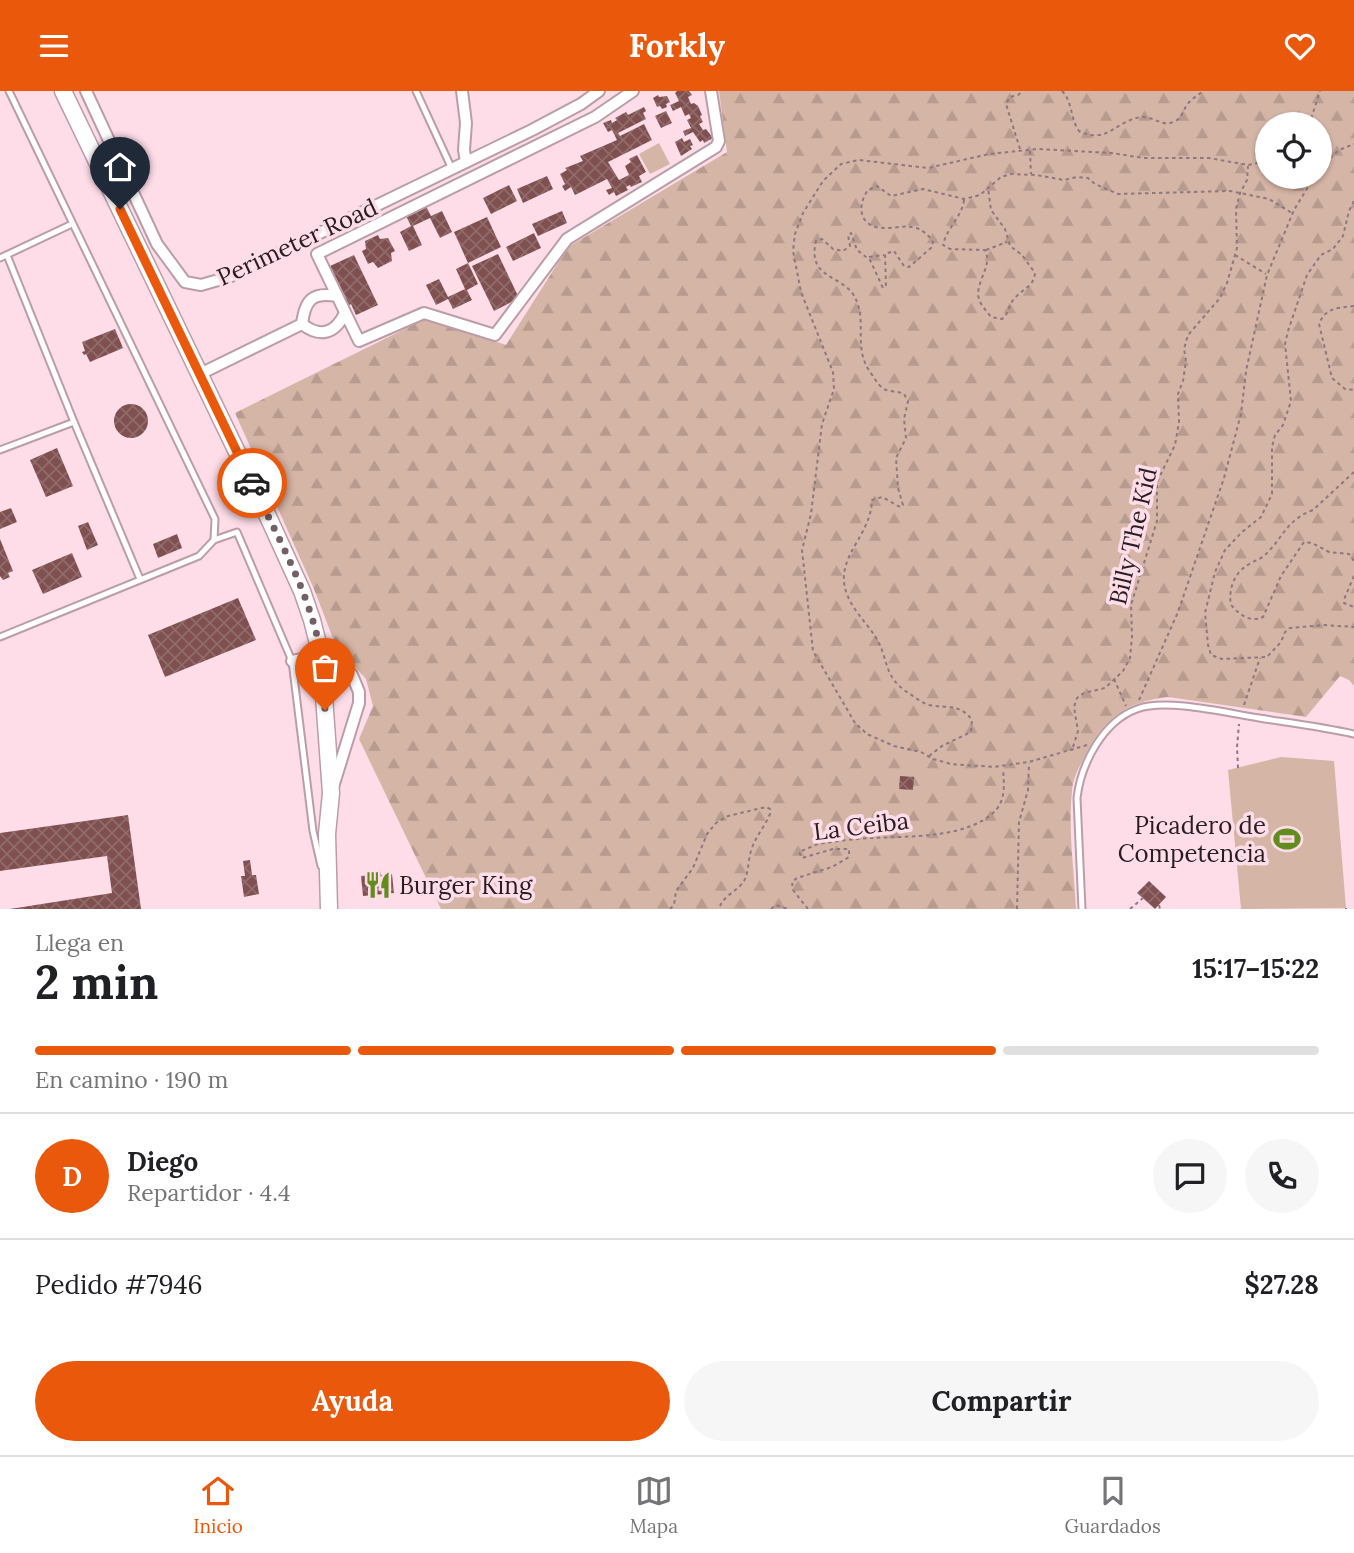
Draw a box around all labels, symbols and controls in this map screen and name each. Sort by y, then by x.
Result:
text: Forkly [629,25,725,66]
icon: menu [35,27,73,65]
icon: heart [1281,27,1319,65]
map controls [1255,112,1332,189]
button: locate [1255,112,1332,189]
pin [90,137,150,209]
icon: home [101,148,139,186]
street label: Perimeter Road [212,191,382,293]
courier [217,448,287,518]
icon: car [233,464,271,502]
street label: Billy The Kid [1102,464,1164,608]
pin [295,638,355,710]
icon: bag [306,649,344,687]
street label: La Ceiba [811,805,911,847]
place label: Picadero de Competencia [1118,810,1266,869]
sports icon: Picadero de Competencia [1272,824,1302,854]
restaurant icon: Burger King [363,870,393,900]
place label: Burger King [399,870,533,901]
text: Llega en [35,928,124,957]
text: 15:17–15:22 [1192,952,1319,985]
text: 2 min [35,953,158,1012]
text: En camino · 190 m [35,1065,228,1094]
button: chat [1153,1139,1227,1213]
button: phone [1245,1139,1319,1213]
text: Diego [127,1145,198,1178]
text: D [62,1160,82,1193]
text: Repartidor · 4.4 [127,1178,290,1207]
text: Pedido #7946 [35,1268,203,1301]
text: $27.28 [1245,1268,1319,1301]
button: Ayuda [35,1361,670,1441]
button: Compartir [684,1361,1319,1441]
tab: Inicio [193,1472,243,1538]
tab: Mapa [630,1472,678,1538]
tab: Guardados [1065,1472,1161,1538]

